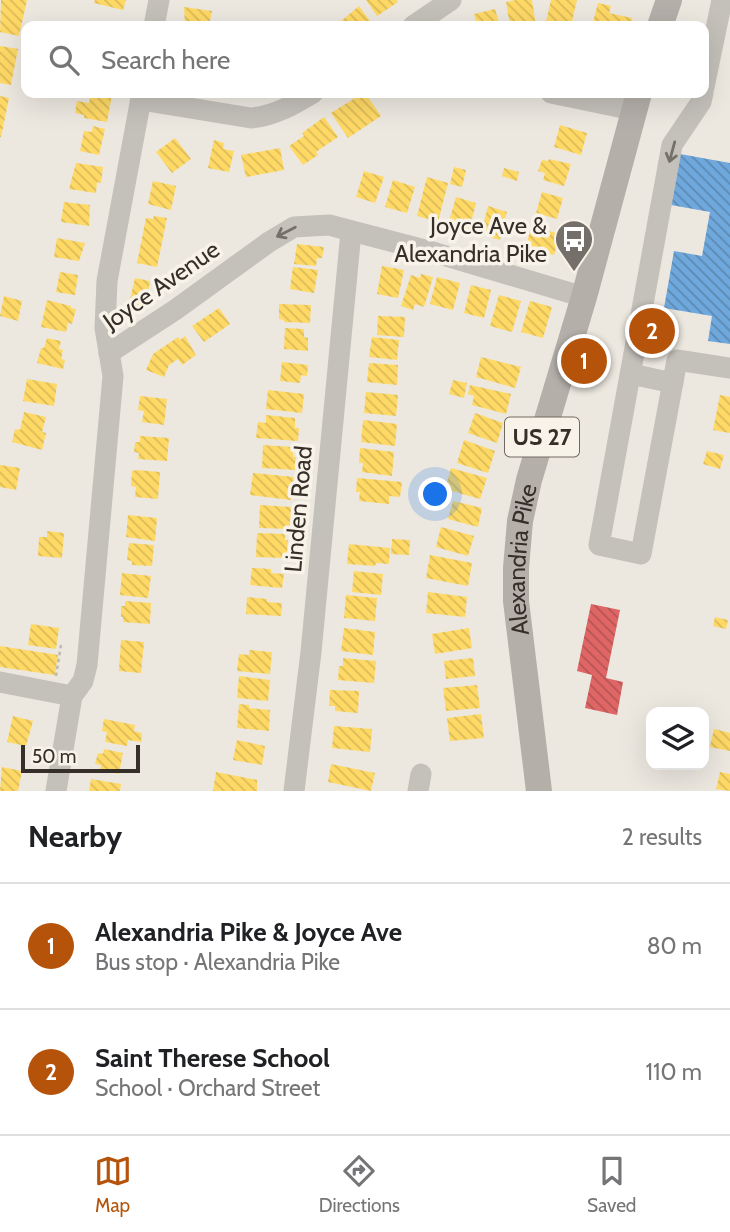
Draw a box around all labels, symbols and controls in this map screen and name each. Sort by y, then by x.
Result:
search box [21,21,709,98]
icon: search [45,41,83,79]
text: Search here [101,44,230,76]
one-way arrow [664,141,677,163]
place label: Joyce Ave & Alexandria Pike [394,211,547,268]
bus stop icon: Joyce Ave & Alexandria Pike [553,218,595,273]
one-way arrow [276,226,296,240]
street label: Joyce Avenue [97,234,225,336]
pin: 2 [629,305,675,357]
pin: 1 [561,335,607,387]
road number: US 27 [505,418,579,457]
street label: Linden Road [278,444,318,574]
your location [418,477,452,511]
street label: Alexandria Pike [502,481,542,637]
map controls [646,707,709,770]
button: layers [646,707,709,770]
scale bar [21,742,140,774]
text: 50 m [32,745,76,768]
text: Nearby [28,818,122,855]
text: 2 results [622,823,702,851]
text: Alexandria Pike & Joyce Ave [95,916,402,948]
text: 1 [47,932,55,960]
text: 80 m [647,932,702,960]
text: Bus stop · Alexandria Pike [95,948,340,976]
text: Saint Therese School [95,1042,330,1074]
text: 2 [45,1058,57,1086]
text: 110 m [646,1058,702,1086]
text: School · Orchard Street [95,1074,320,1102]
tab: Map [94,1152,132,1217]
tab: Directions [319,1152,400,1217]
tab: Saved [587,1152,636,1217]

